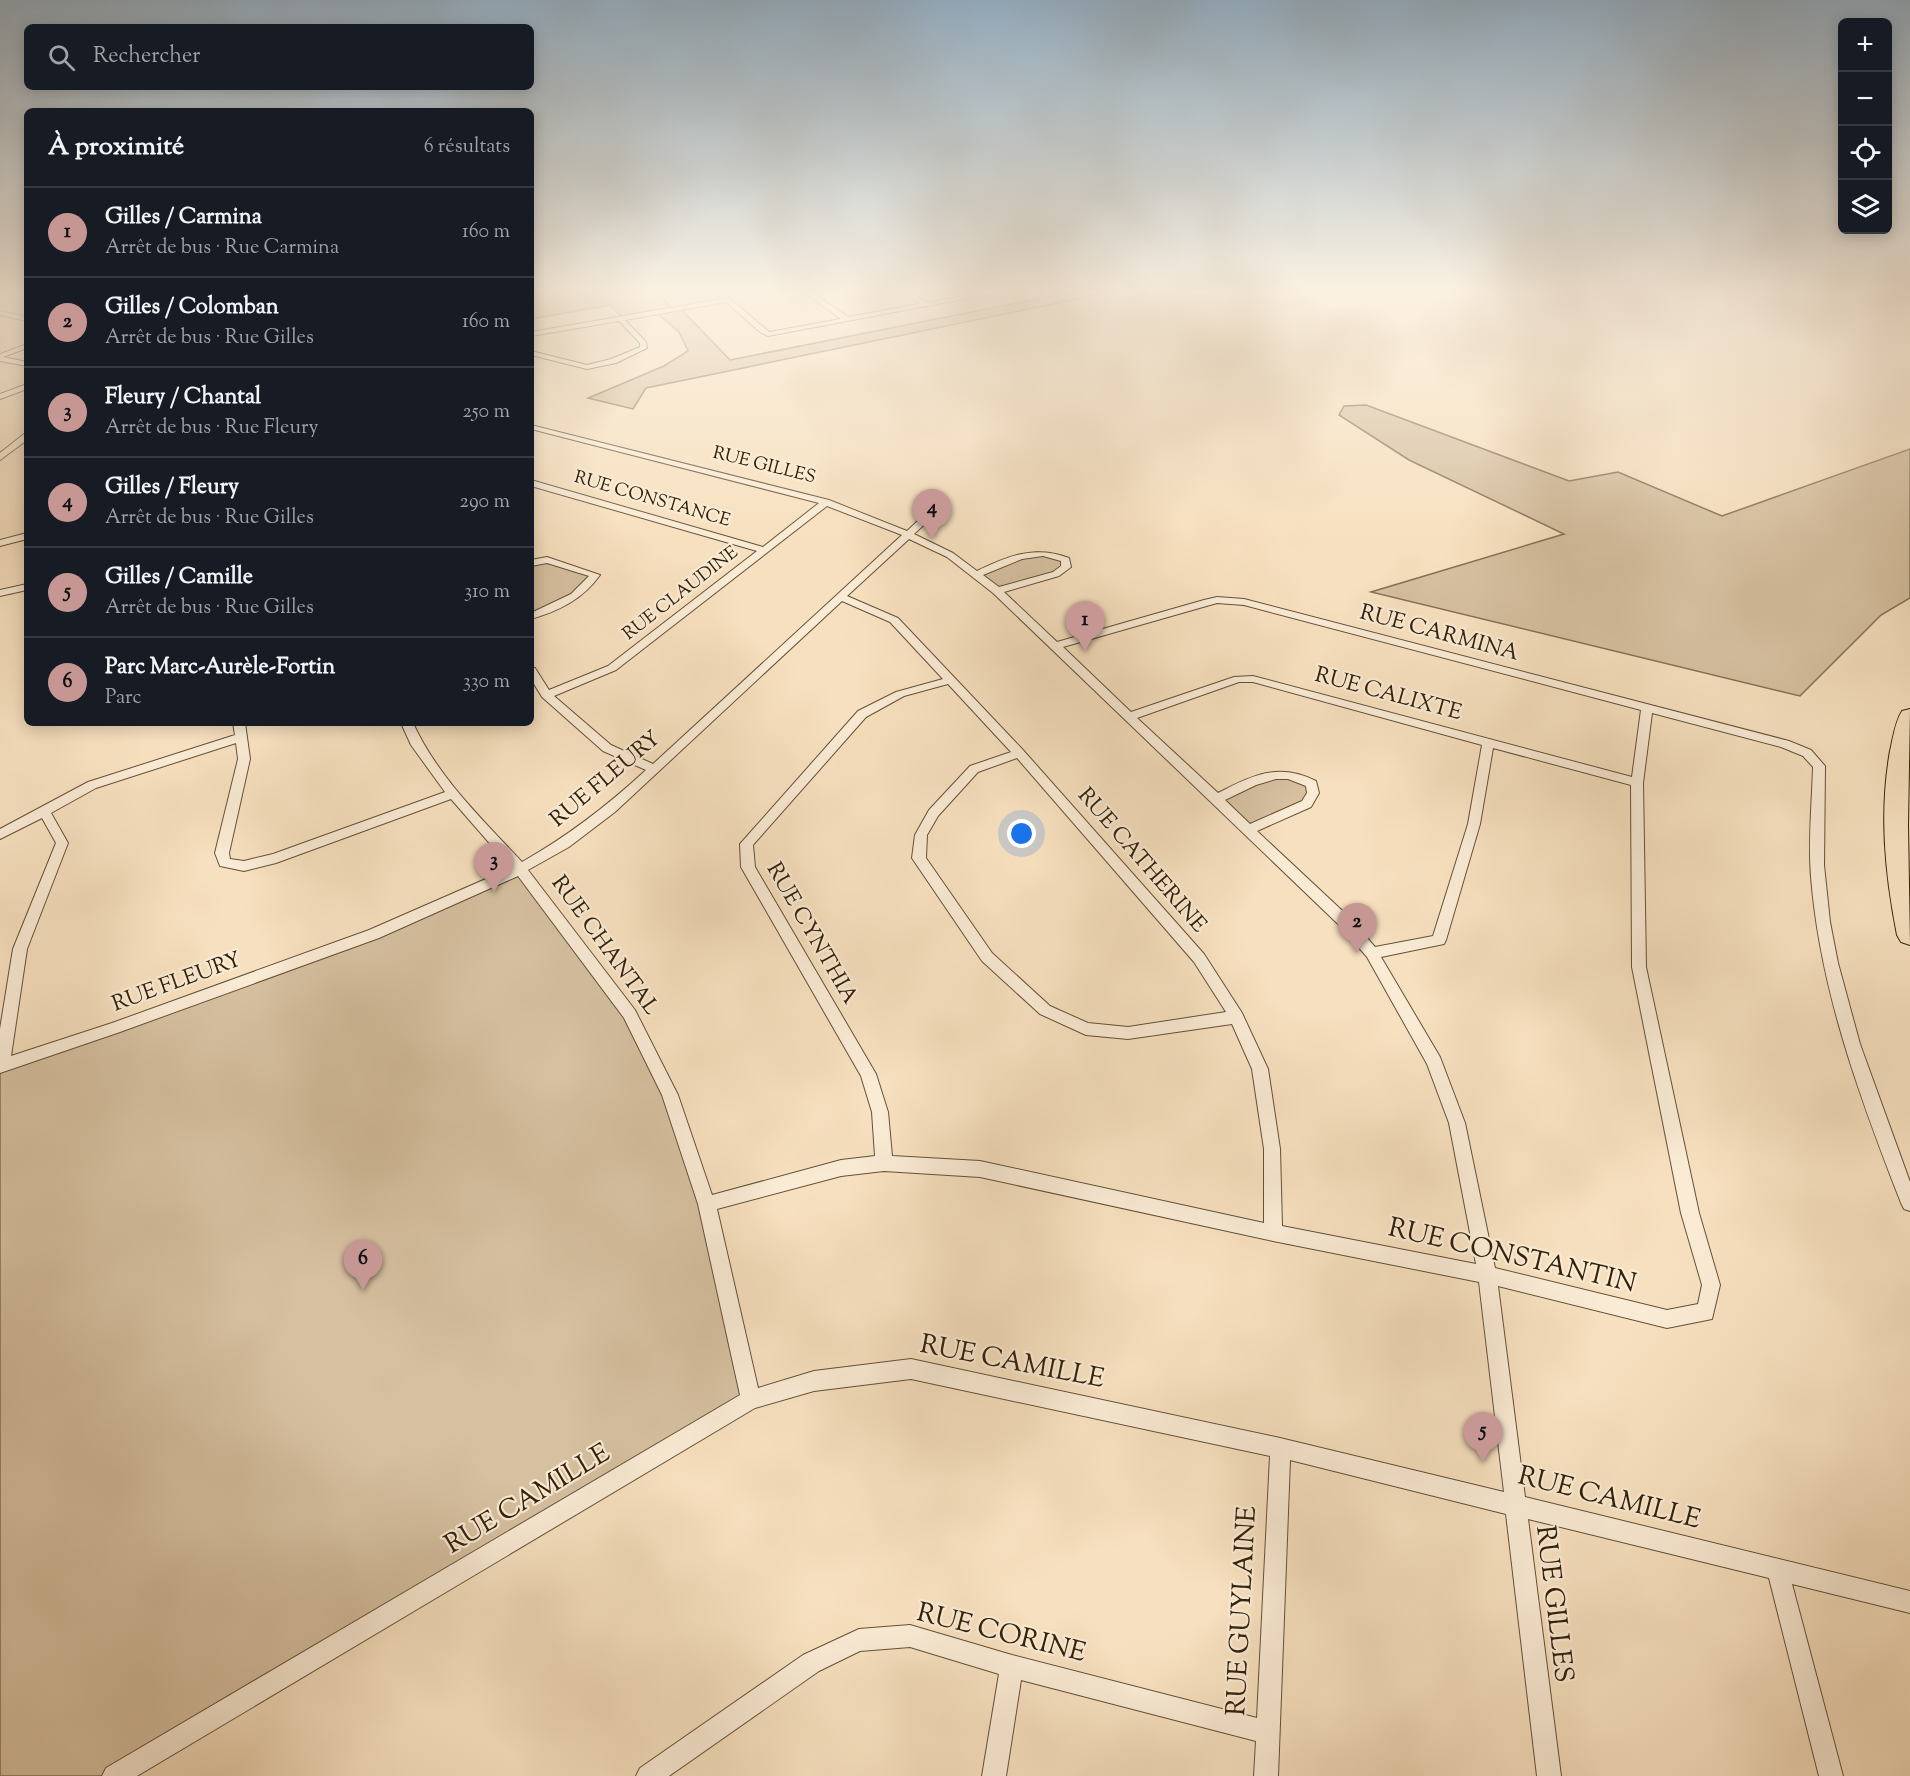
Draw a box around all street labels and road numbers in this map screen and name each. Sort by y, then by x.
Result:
street label: RUE GILLES [710,441,818,491]
street label: RUE CONSTANCE [571,465,733,535]
street label: RUE CLAUDINE [618,541,744,647]
street label: RUE CARMINA [1356,597,1522,671]
street label: RUE CALIXTE [1311,660,1465,730]
street label: RUE FLEURY [544,724,669,836]
street label: RUE CATHERINE [1069,781,1213,941]
street label: RUE CYNTHIA [757,857,865,1011]
street label: RUE CHANTAL [542,870,666,1022]
street label: RUE FLEURY [108,945,247,1021]
street label: RUE CONSTANTIN [1384,1209,1640,1305]
street label: RUE CAMILLE [917,1326,1107,1400]
street label: RUE CAMILLE [438,1435,618,1565]
street label: RUE CAMILLE [1514,1457,1704,1541]
street label: RUE GUYLAINE [1218,1505,1268,1717]
street label: RUE GILLES [1524,1523,1582,1685]
street label: RUE CORINE [912,1594,1090,1674]

